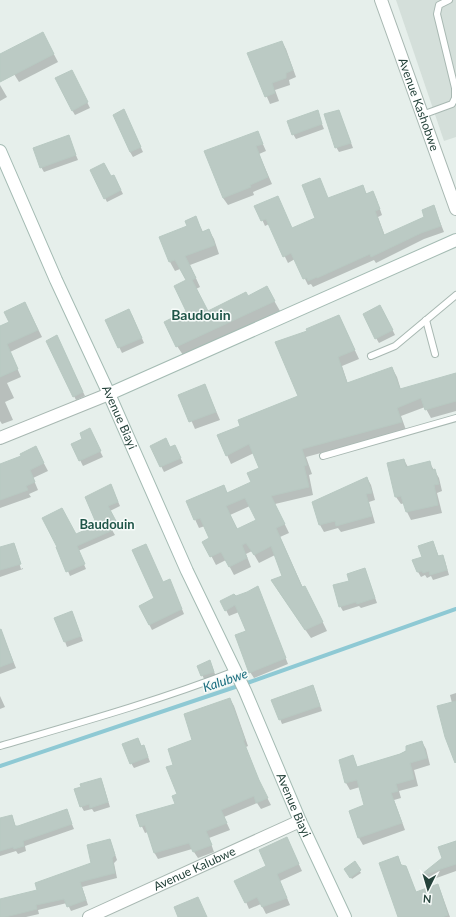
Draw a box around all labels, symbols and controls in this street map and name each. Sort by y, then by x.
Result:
street label: Avenue Kashobwe [395,56,443,153]
district label: Baudouin [171,306,231,323]
street label: Avenue Biayi [99,383,140,452]
district label: Baudouin [79,516,135,532]
water label: Kalubwe [200,665,250,695]
street label: Avenue Biayi [274,771,314,839]
street label: Avenue Kalubwe [151,843,238,894]
north arrow [408,869,448,909]
text: N [422,893,432,906]

